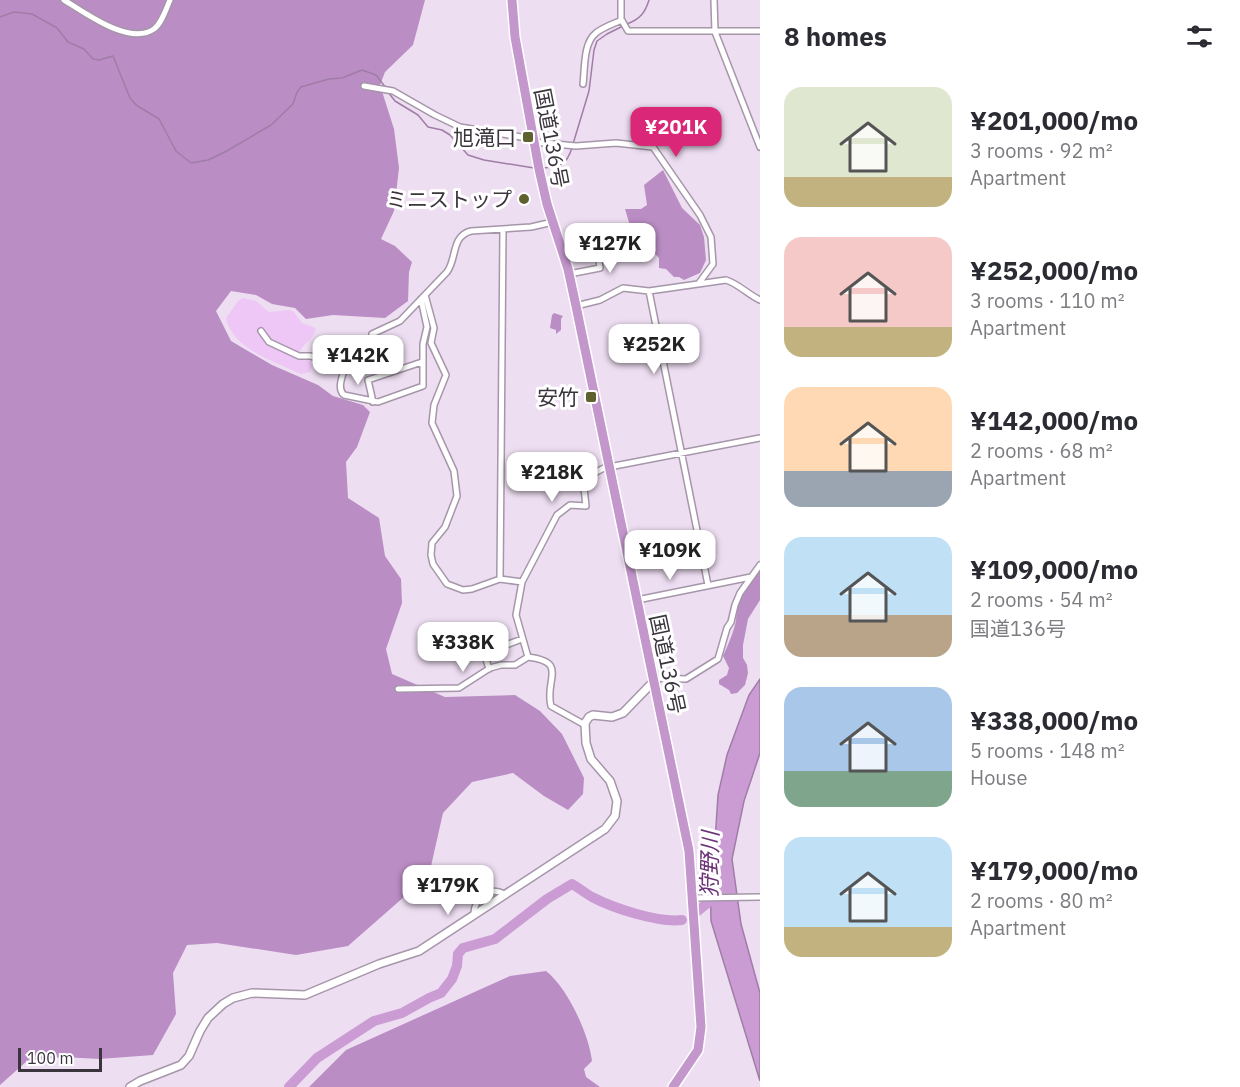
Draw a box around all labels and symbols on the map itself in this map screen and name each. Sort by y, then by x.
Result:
street label: 国道136号 [529,86,575,190]
pin: ¥201K [634,107,718,158]
place label: 旭滝口 [453,123,516,151]
marker: 旭滝口 [521,130,535,144]
place label: ミニストップ [386,185,512,213]
marker: ミニストップ [517,192,531,206]
pin: ¥127K [568,223,652,274]
pin: ¥252K [612,324,696,375]
pin: ¥142K [316,335,400,386]
place label: 安竹 [537,383,579,411]
marker: 安竹 [584,390,598,404]
pin: ¥218K [510,452,594,503]
pin: ¥109K [628,530,712,581]
street label: 国道136号 [644,612,692,716]
pin: ¥338K [421,622,505,673]
water label: 狩野川 [694,829,724,897]
pin: ¥179K [406,865,490,916]
scale bar [18,1045,102,1072]

